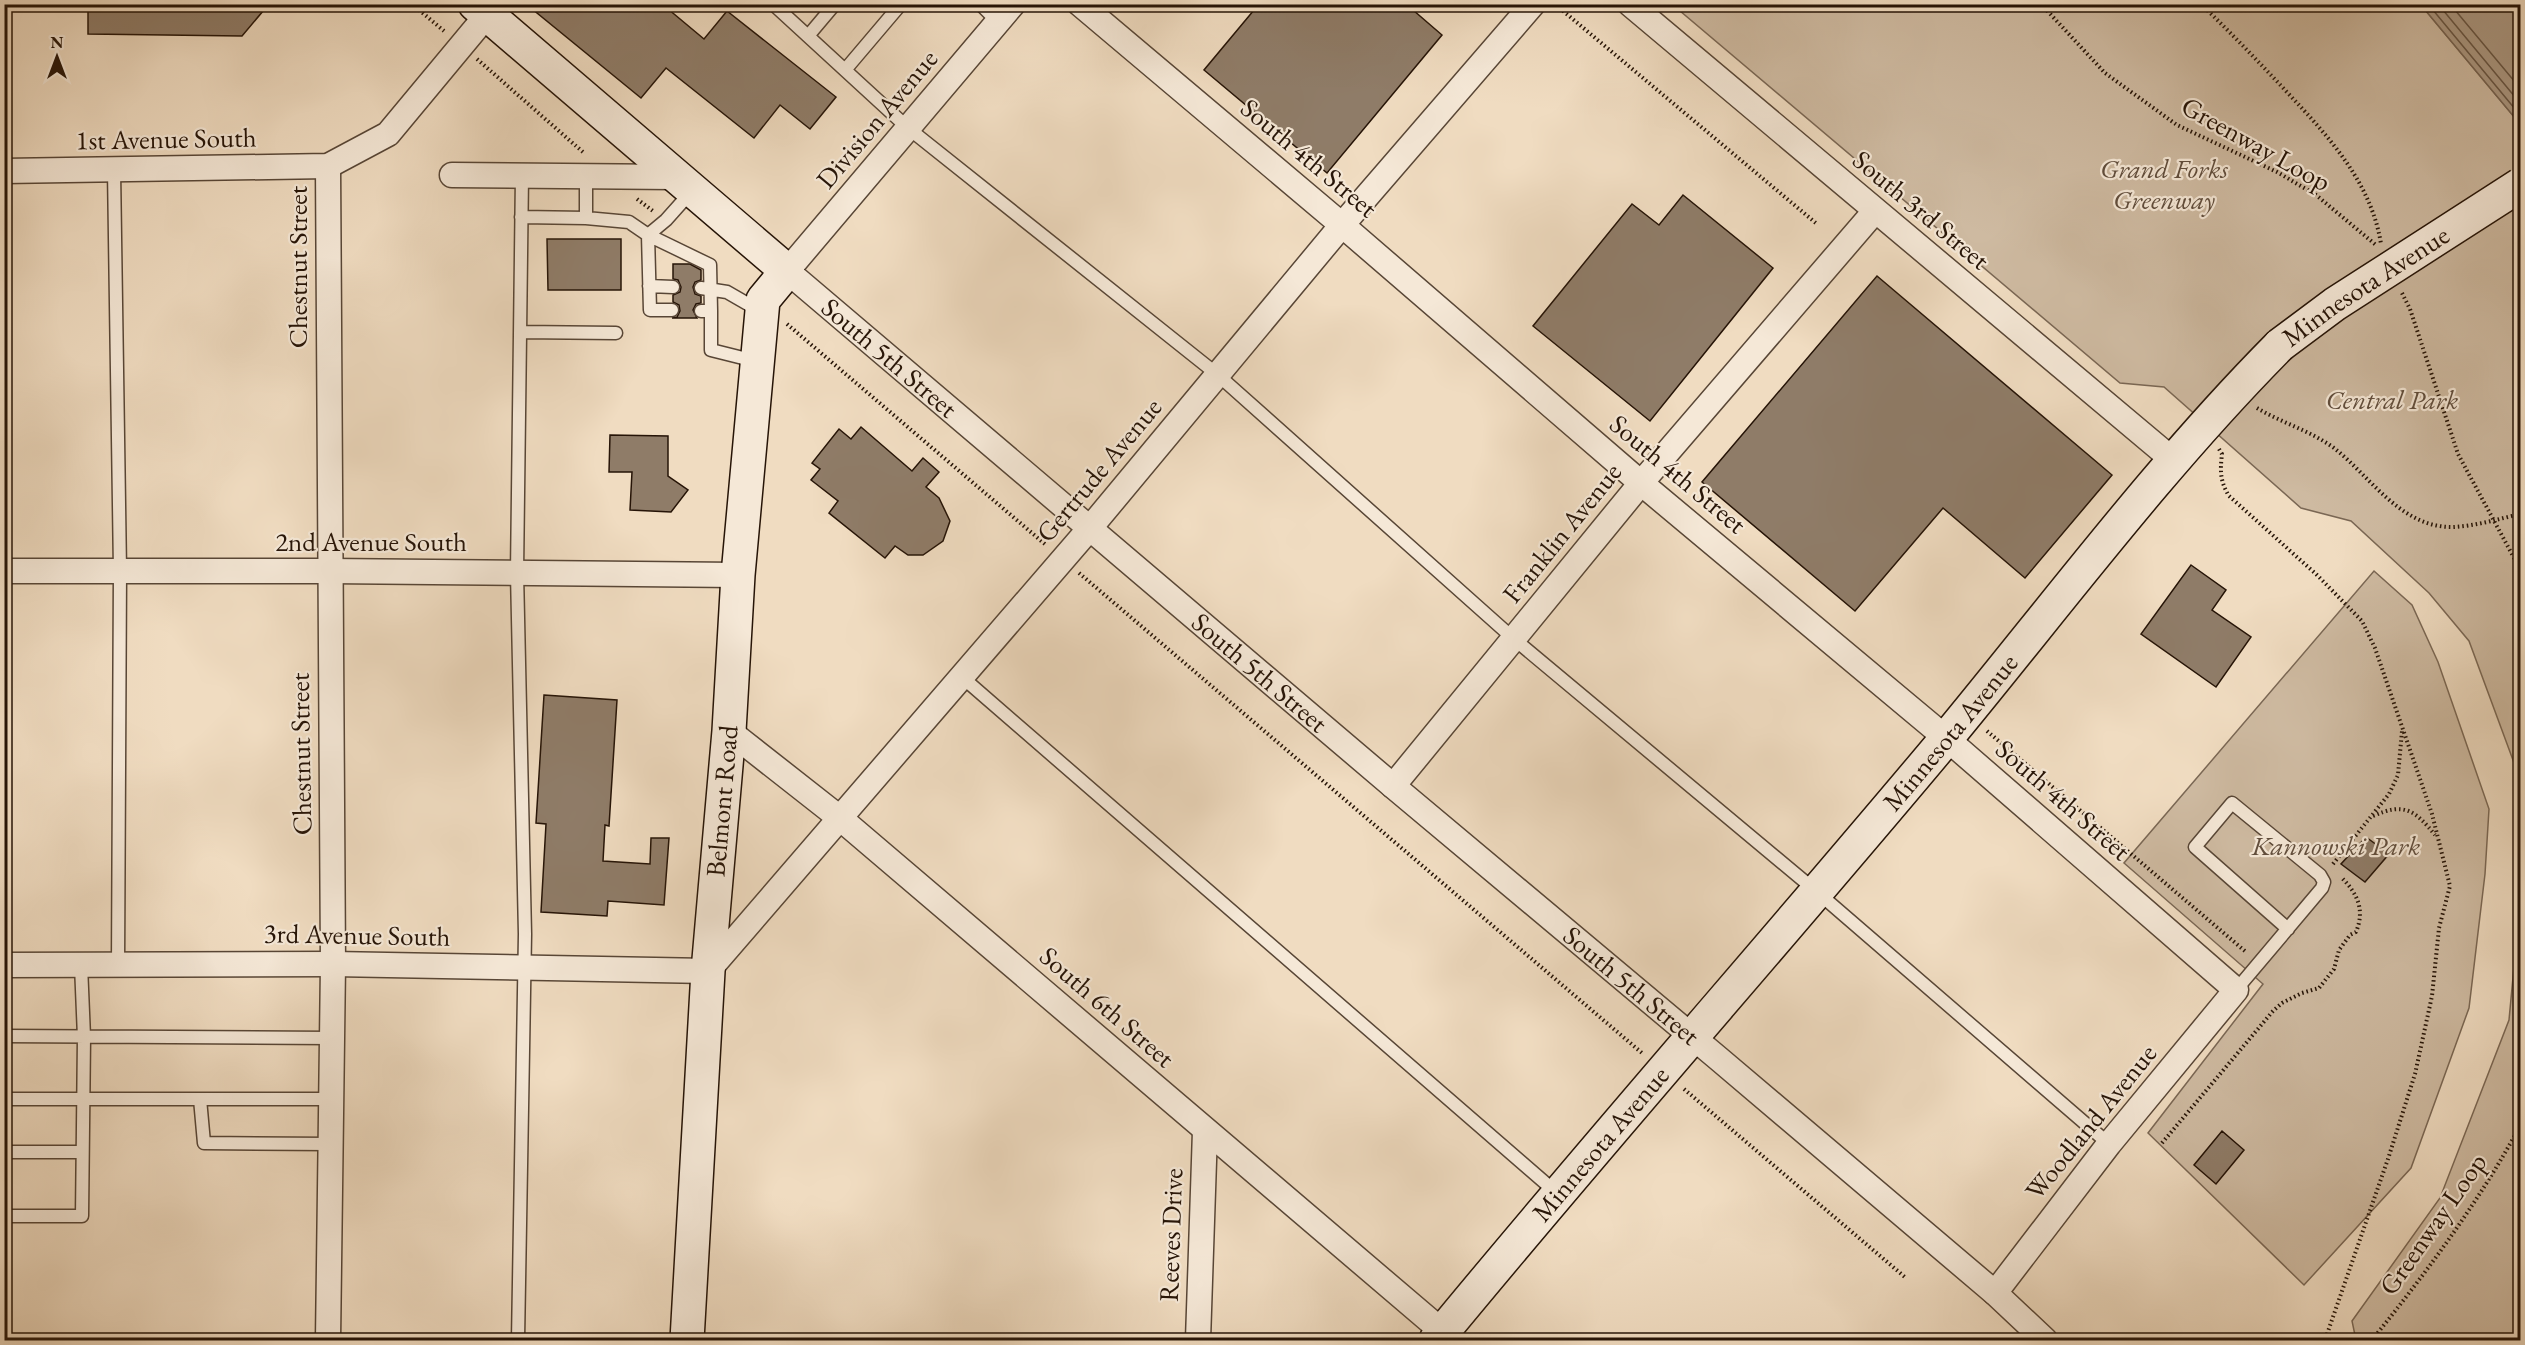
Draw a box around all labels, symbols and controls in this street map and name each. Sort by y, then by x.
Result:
north arrow [27,27,87,87]
text: N [51,32,64,53]
street label: Division Avenue [808,42,945,196]
street label: Greenway Loop [2175,88,2337,199]
street label: South 4th Street [1234,90,1385,225]
street label: 1st Avenue South [75,119,257,158]
street label: South 3rd Street [1846,142,1997,277]
park label: Grand Forks Greenway [2100,151,2229,217]
street label: Chestnut Street [280,185,315,348]
street label: Minnesota Avenue [2275,217,2456,355]
street label: South 5th Street [814,290,965,426]
park label: Central Park [2326,382,2458,417]
street label: Gertrude Avenue [1028,390,1169,549]
street label: South 4th Street [1603,406,1754,541]
street label: Franklin Avenue [1494,455,1629,610]
street label: 2nd Avenue South [275,524,467,559]
street label: South 5th Street [1185,604,1336,740]
street label: Minnesota Avenue [1875,646,2025,818]
street label: Chestnut Street [282,672,319,836]
street label: Belmont Road [697,723,746,878]
street label: South 4th Street [1988,731,2139,868]
park label: Kannowski Park [2251,828,2420,863]
street label: 3rd Avenue South [263,915,451,954]
street label: South 5th Street [1556,918,1708,1053]
street label: South 6th Street [1032,938,1183,1075]
street label: Woodland Avenue [2017,1037,2164,1207]
street label: Minnesota Avenue [1524,1058,1677,1229]
street label: Greenway Loop [2371,1146,2494,1301]
street label: Reeves Drive [1151,1168,1190,1302]

